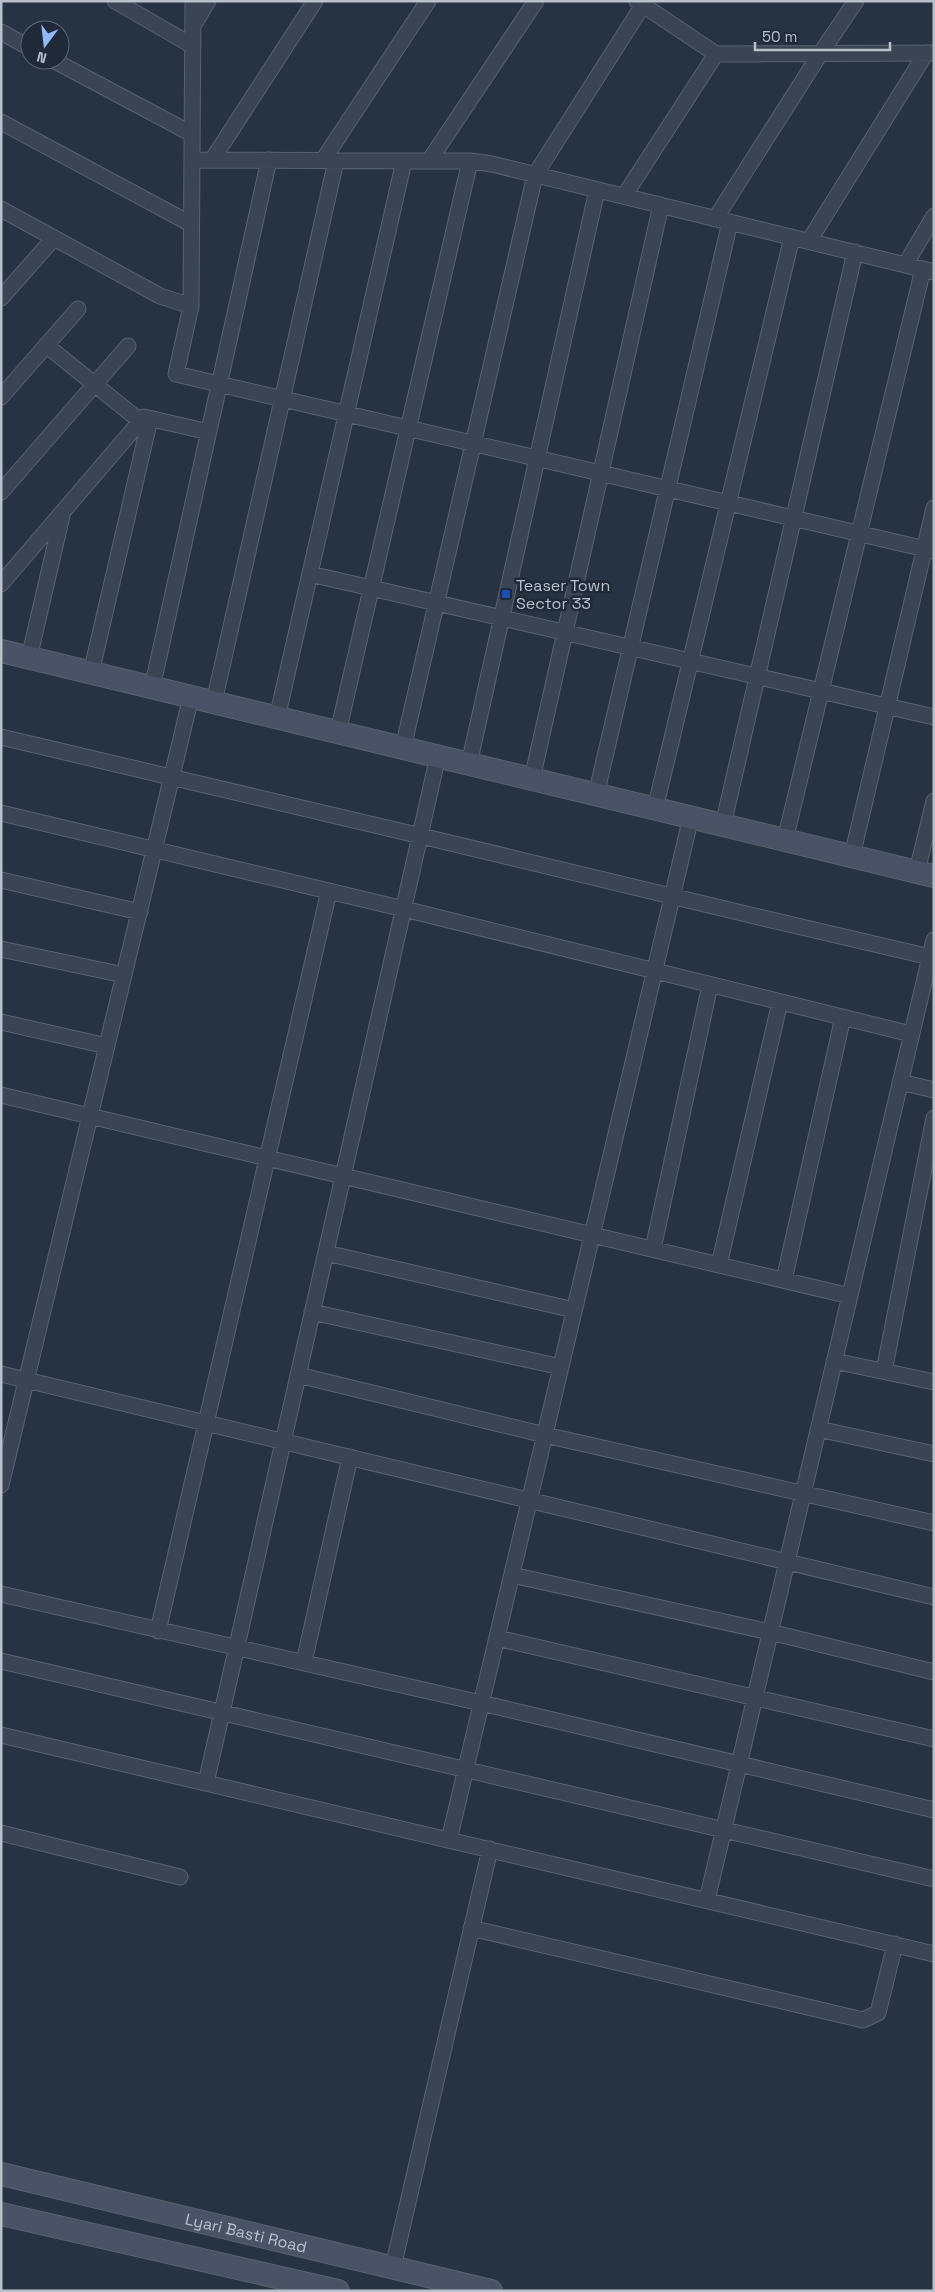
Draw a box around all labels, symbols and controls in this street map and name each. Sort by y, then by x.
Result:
north arrow [20,20,70,70]
scale bar [755,20,890,52]
text: 50 m [762,27,797,46]
text: N [35,48,49,67]
place label: Teaser Town Sector 33 [516,575,610,614]
marker: Teaser Town Sector 33 [500,588,512,600]
street label: Lyari Basti Road [183,2208,309,2257]

